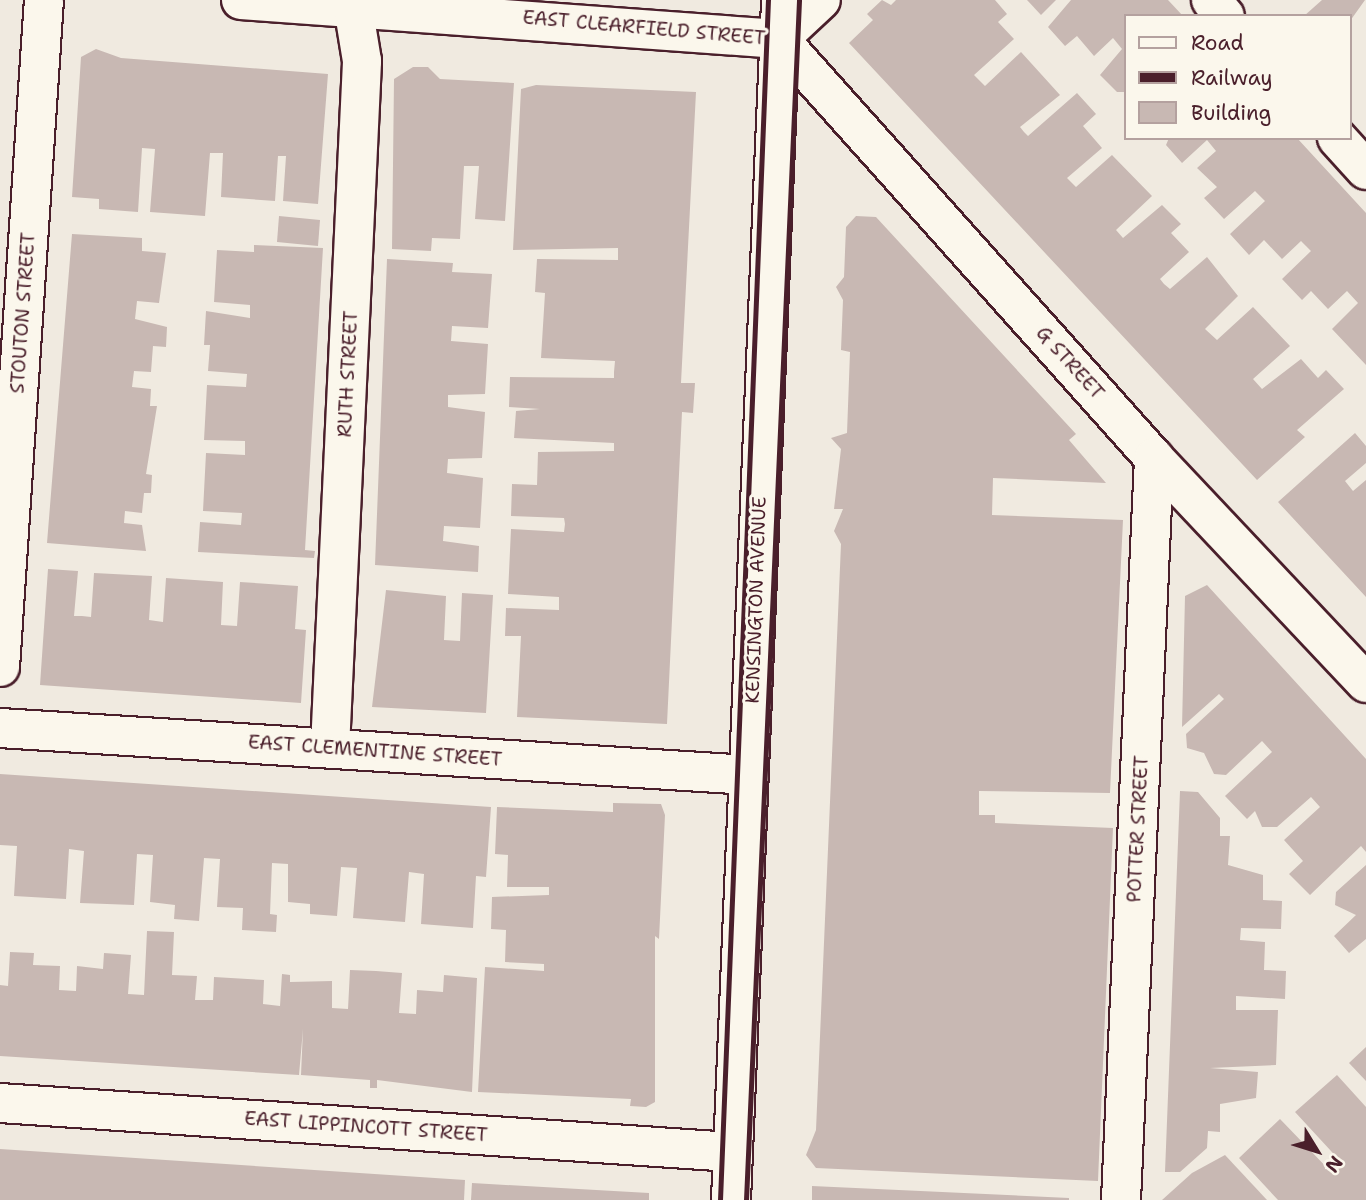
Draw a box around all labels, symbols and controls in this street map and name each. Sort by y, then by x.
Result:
street label: EAST CLEARFIELD STREET [522,6,766,50]
legend [1124,14,1352,140]
text: Road [1191,29,1244,57]
text: Railway [1191,64,1273,92]
text: Building [1191,99,1271,127]
street label: STOUTON STREET [6,232,40,394]
street label: RUTH STREET [333,310,363,438]
street label: G STREET [1031,322,1109,404]
street label: KENSINGTON AVENUE [741,496,771,704]
street label: EAST CLEMENTINE STREET [247,731,503,771]
street label: POTTER STREET [1123,755,1153,903]
street label: EAST LIPPINCOTT STREET [244,1107,488,1147]
north arrow [1282,1116,1352,1186]
text: N [1319,1151,1348,1178]

